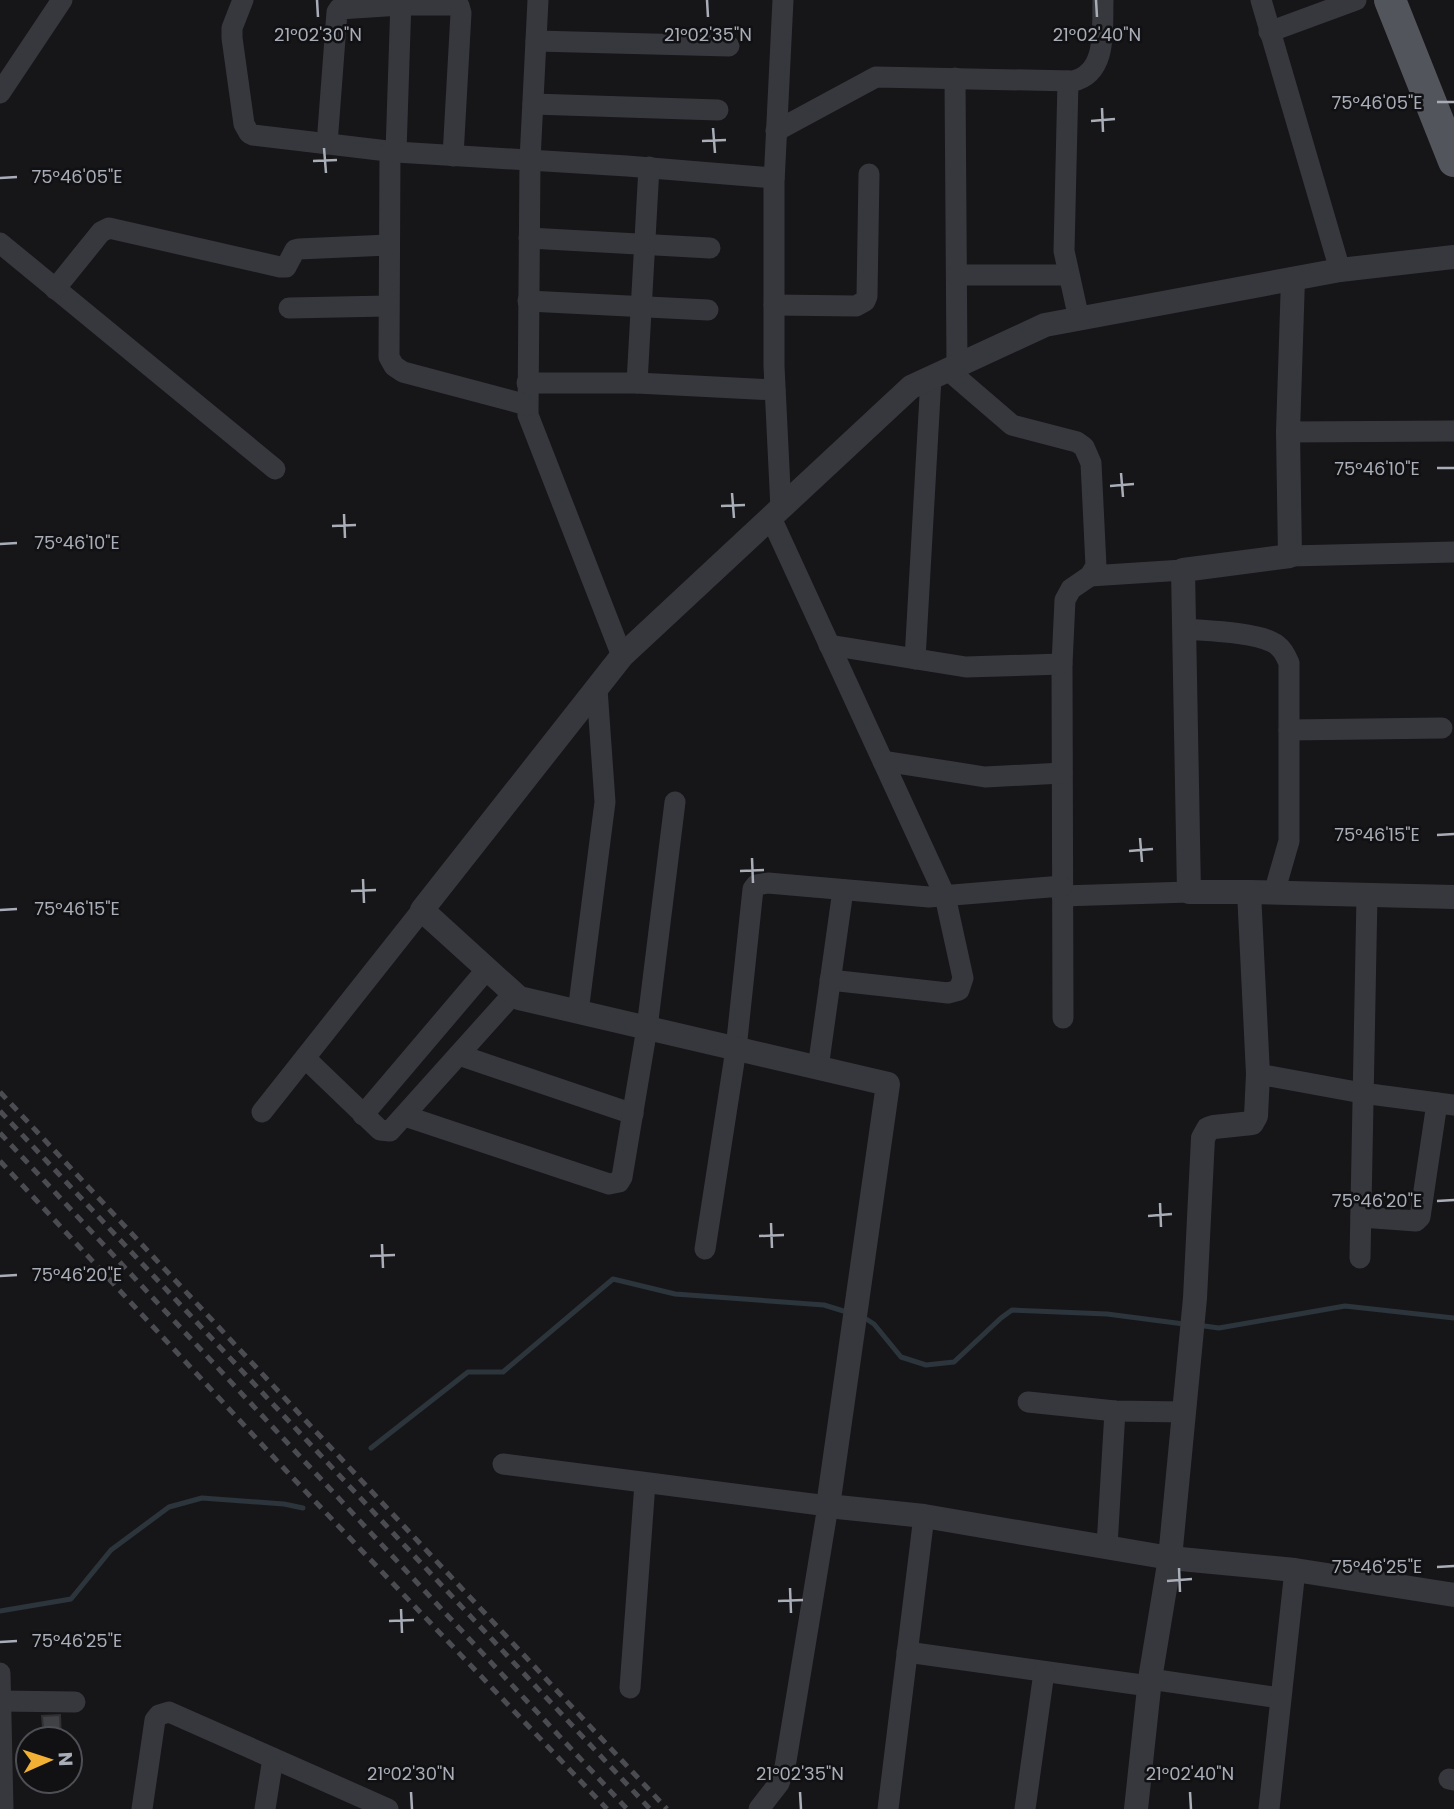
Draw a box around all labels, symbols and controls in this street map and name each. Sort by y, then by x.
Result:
text: 21°02'30"N [274,22,362,47]
text: 21°02'35"N [664,22,752,47]
text: 21°02'40"N [1053,22,1141,47]
text: 75°46'05"E [1331,90,1423,115]
text: 75°46'05"E [31,164,123,189]
text: 75°46'10"E [1334,456,1420,481]
text: 75°46'10"E [34,530,120,555]
text: 75°46'15"E [1334,822,1420,847]
text: 75°46'15"E [34,896,120,921]
text: 75°46'20"E [1332,1188,1422,1213]
text: 75°46'20"E [32,1262,122,1287]
text: 75°46'25"E [1332,1554,1422,1579]
text: 75°46'25"E [32,1628,122,1653]
north arrow [14,1725,84,1795]
text: N [52,1751,79,1767]
text: 21°02'30"N [367,1761,455,1786]
text: 21°02'35"N [756,1761,844,1786]
text: 21°02'40"N [1146,1761,1234,1786]

